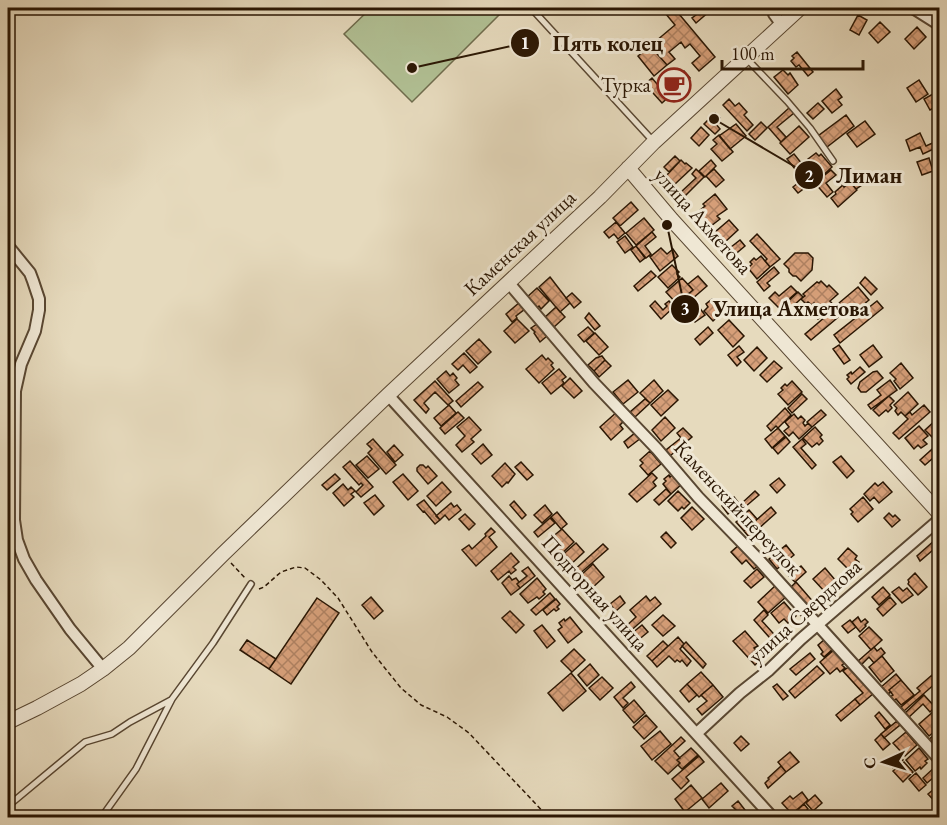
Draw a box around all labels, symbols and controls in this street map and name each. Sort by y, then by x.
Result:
callout: Пять колец [510,23,675,63]
text: Пять колец [553,29,664,58]
text: 1 [520,31,530,54]
scale bar [722,33,863,71]
text: 100 m [731,42,775,65]
cafe icon: Турка [656,67,692,103]
place label: Турка [601,71,652,98]
callout: Лиман [794,155,914,195]
text: Лиман [836,161,902,190]
street label: улица Ахметова [648,162,759,280]
text: 2 [804,164,814,187]
street label: Каменская улица [458,183,582,301]
callout: Улица Ахметова [670,289,881,329]
text: Улица Ахметова [712,294,870,323]
text: 3 [680,297,690,320]
street label: Каменский переулок [668,434,808,581]
street label: Подгорная улица [536,529,655,657]
street label: улица Свердлова [743,552,867,668]
north arrow [854,732,914,792]
text: С [859,757,880,769]

